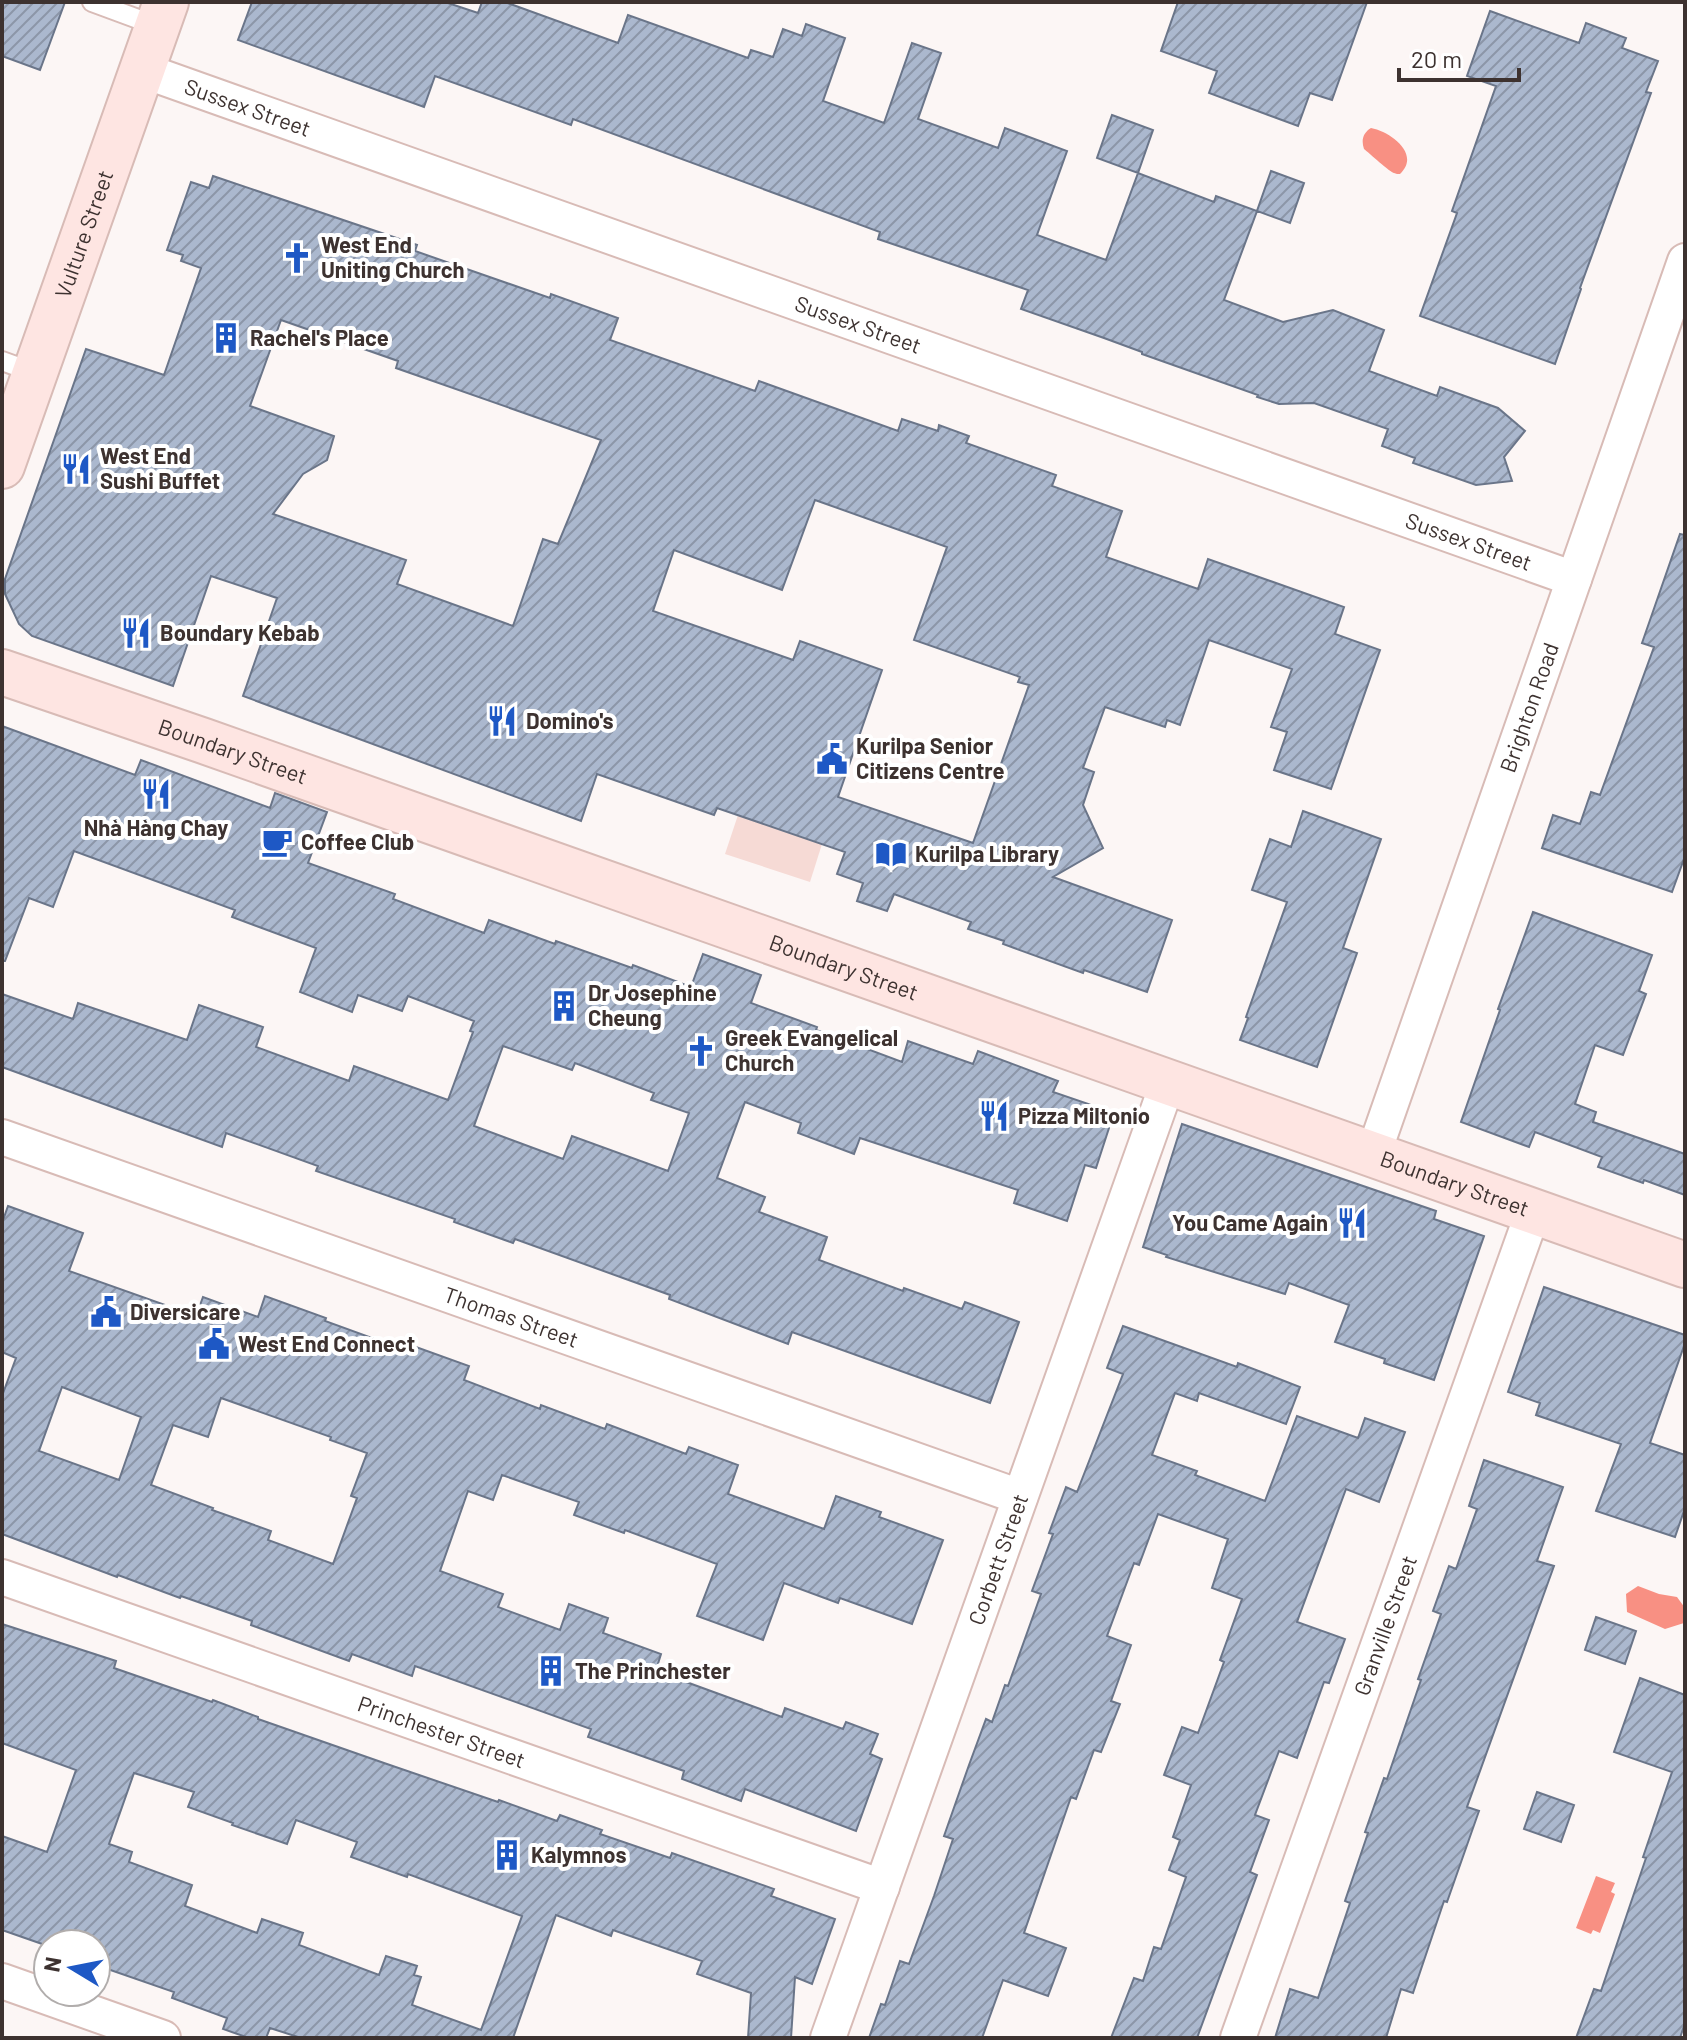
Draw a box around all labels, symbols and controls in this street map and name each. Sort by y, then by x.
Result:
scale bar [1399,32,1519,82]
text: 20 m [1411,44,1462,73]
street label: Sussex Street [181,72,314,141]
street label: Vulture Street [49,166,118,301]
place label: West End Uniting Church [321,231,465,282]
church icon: West End Uniting Church [280,241,314,275]
street label: Sussex Street [792,289,925,358]
building icon: Rachel's Place [209,321,243,355]
place label: Rachel's Place [250,324,389,350]
place label: West End Sushi Buffet [100,442,220,493]
restaurant icon: West End Sushi Buffet [59,452,93,486]
street label: Sussex Street [1402,506,1536,575]
restaurant icon: Boundary Kebab [119,616,153,650]
place label: Boundary Kebab [160,619,320,645]
street label: Brighton Road [1494,639,1563,775]
restaurant icon: Domino's [485,704,519,738]
place label: Domino's [526,707,614,733]
street label: Boundary Street [155,712,311,788]
place label: Kurilpa Senior Citizens Centre [856,732,1004,783]
public building icon: Kurilpa Senior Citizens Centre [815,742,849,776]
restaurant icon: Nhà Hàng Chay [139,777,173,811]
place label: Nhà Hàng Chay [84,814,228,840]
cafe icon: Coffee Club [260,825,294,859]
place label: Coffee Club [301,828,414,854]
library icon: Kurilpa Library [874,837,908,871]
place label: Kurilpa Library [915,840,1059,866]
street label: Boundary Street [766,928,922,1005]
place label: Dr Josephine Cheung [588,979,717,1030]
building icon: Dr Josephine Cheung [547,989,581,1023]
place label: Greek Evangelical Church [725,1024,898,1075]
church icon: Greek Evangelical Church [684,1034,718,1068]
restaurant icon: Pizza Miltonio [977,1099,1011,1133]
place label: Pizza Miltonio [1018,1102,1150,1128]
street label: Boundary Street [1377,1144,1533,1221]
restaurant icon: You Came Again [1335,1206,1369,1240]
place label: You Came Again [1172,1209,1328,1235]
street label: Thomas Street [441,1280,582,1352]
public building icon: Diversicare [89,1295,123,1329]
place label: Diversicare [130,1298,240,1324]
public building icon: West End Connect [197,1327,231,1361]
place label: West End Connect [238,1330,415,1356]
street label: Corbett Street [962,1490,1033,1628]
street label: Granville Street [1347,1552,1421,1699]
building icon: The Princhester [534,1654,568,1688]
place label: The Princhester [575,1657,731,1683]
street label: Princhester Street [355,1689,529,1772]
building icon: Kalymnos [490,1838,524,1872]
place label: Kalymnos [531,1841,626,1867]
north arrow [32,1928,112,2008]
text: N [37,1955,65,1974]

